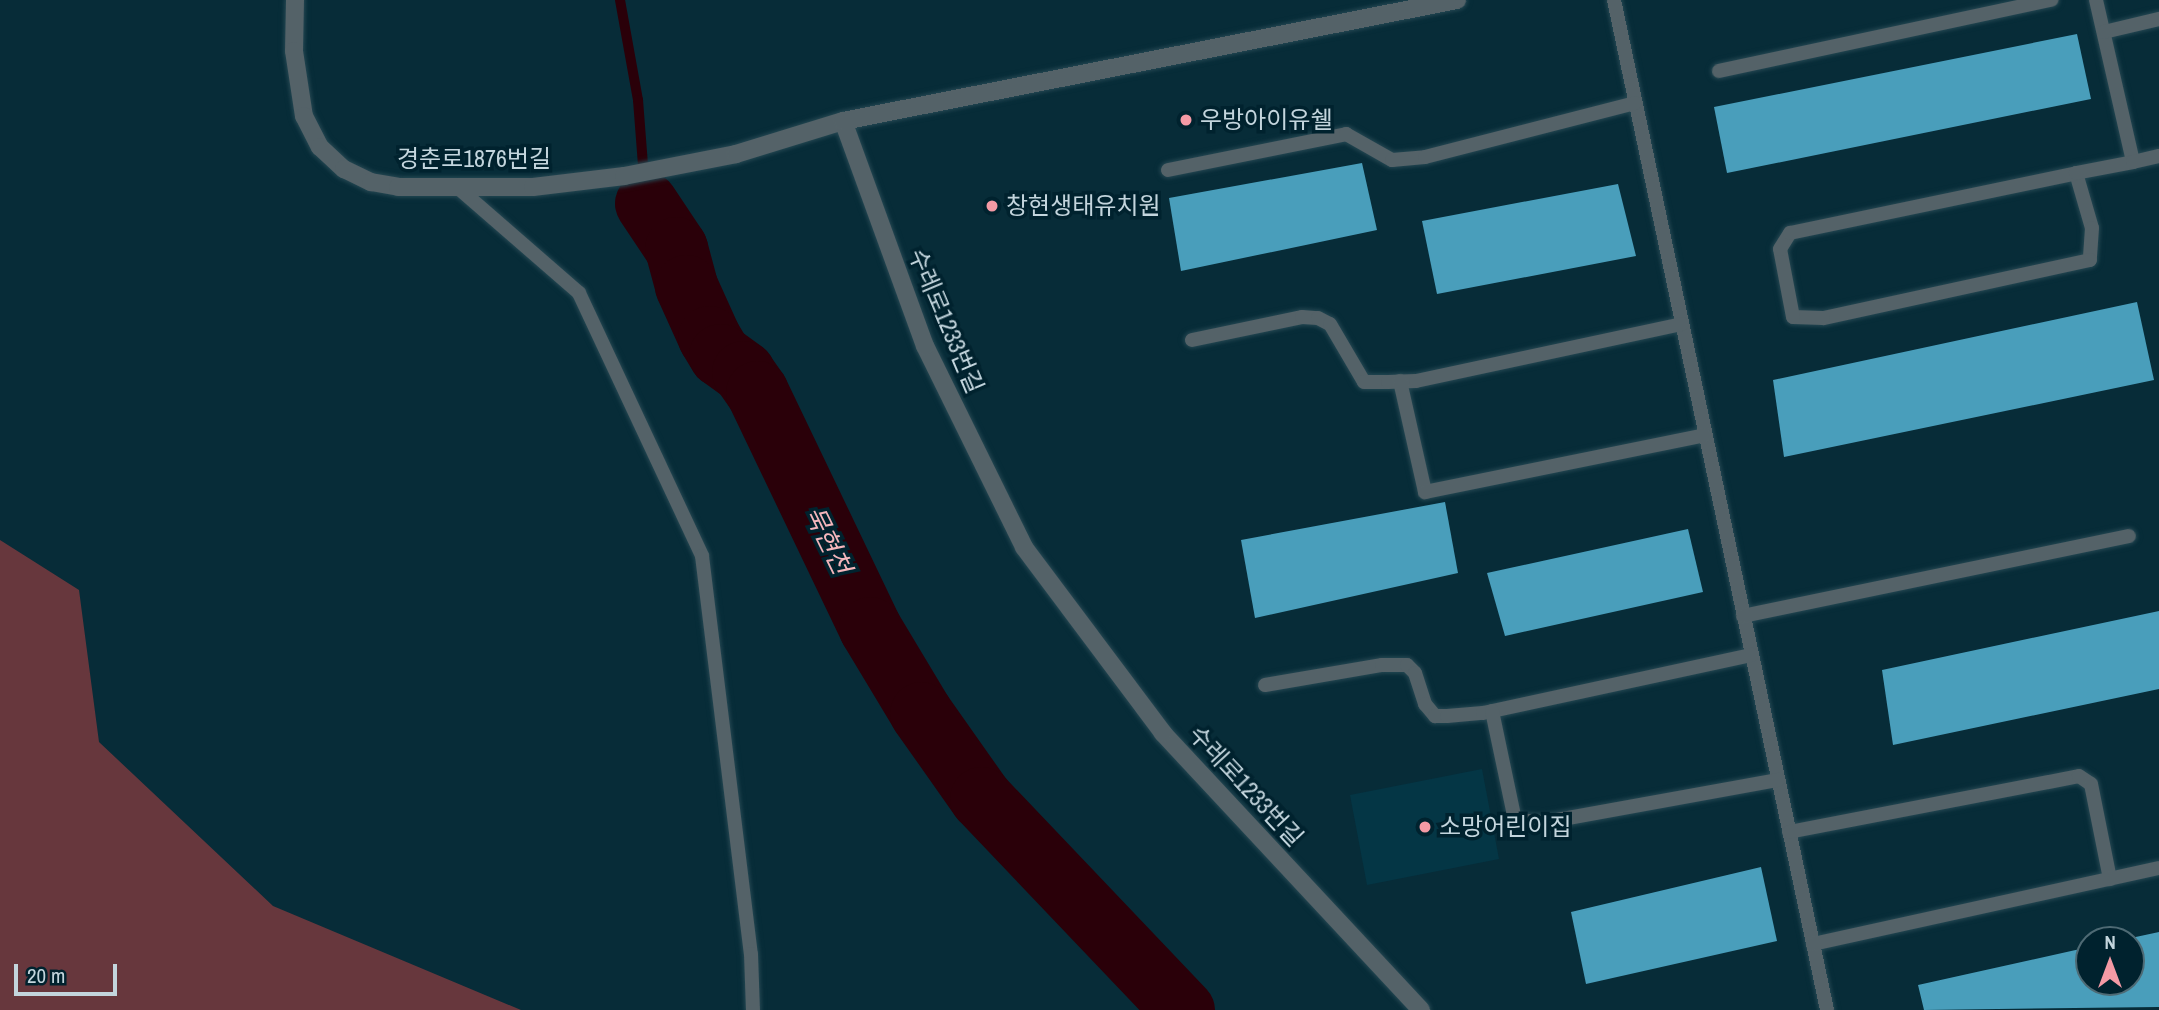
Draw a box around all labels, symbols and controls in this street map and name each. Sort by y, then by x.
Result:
place label: 우방아이유쉘 [1200,106,1332,134]
marker: 우방아이유쉘 [1178,112,1194,128]
street label: 경춘로1876번길 [397,145,551,173]
place label: 창현생태유치원 [1006,192,1161,220]
marker: 창현생태유치원 [984,198,1000,214]
street label: 수레로1233번길 [903,244,989,398]
water label: 묵현천 [798,501,858,579]
street label: 수레로1233번길 [1183,720,1309,852]
place label: 소망어린이집 [1439,813,1571,841]
marker: 소망어린이집 [1417,819,1433,835]
north arrow [2075,926,2145,996]
text: N [2104,929,2116,955]
scale bar [18,950,121,994]
text: 20 m [27,961,65,990]

